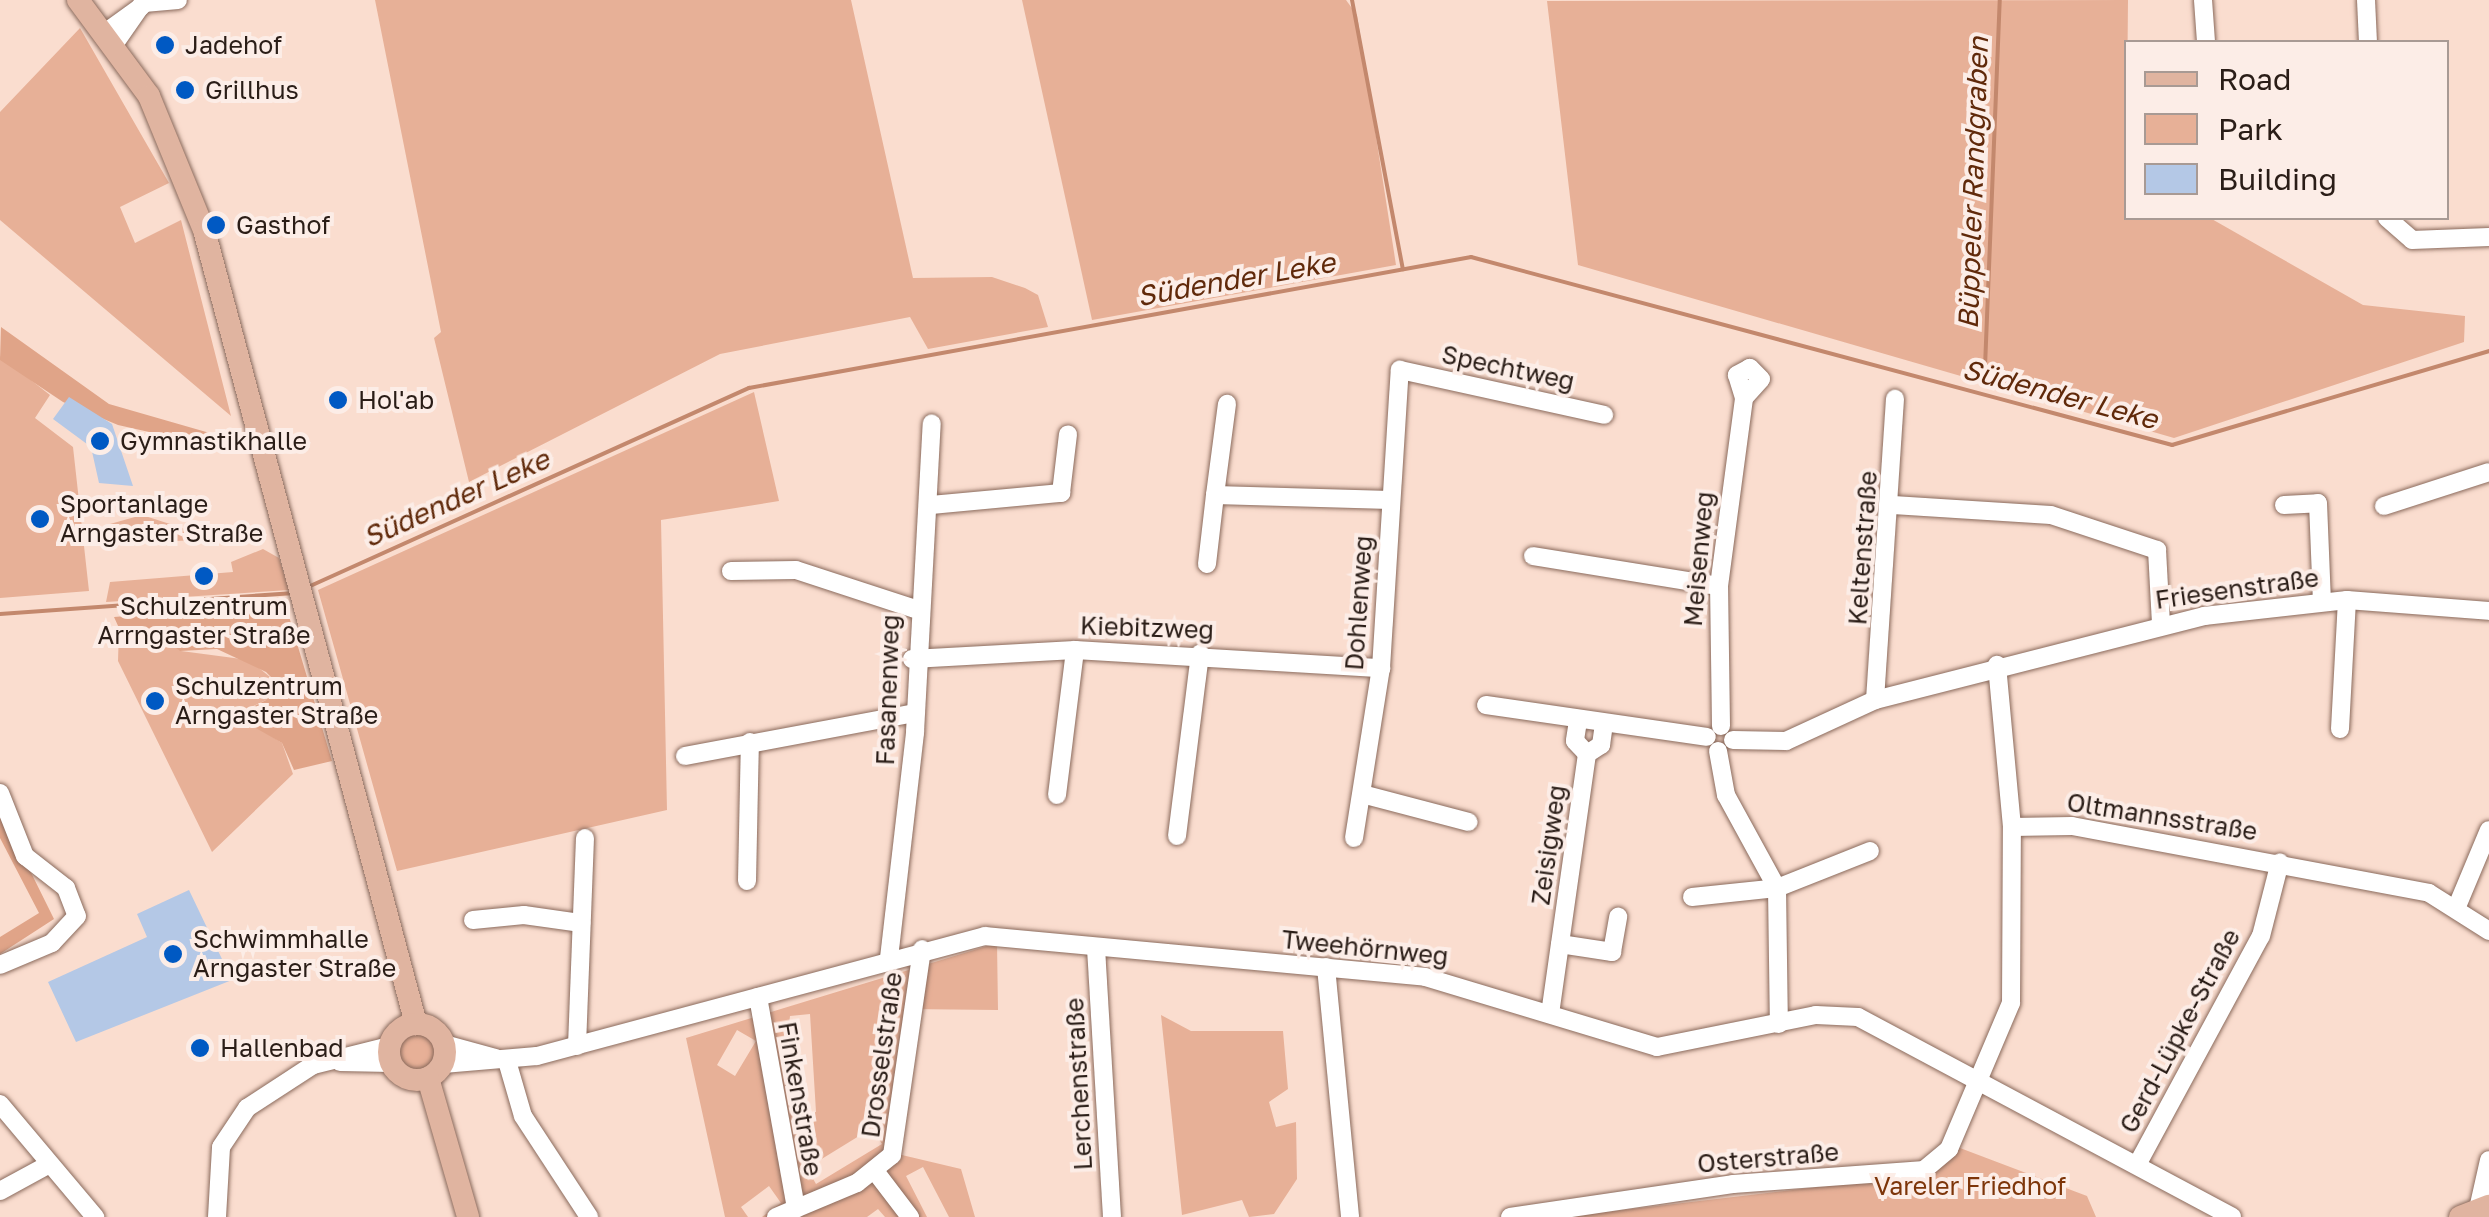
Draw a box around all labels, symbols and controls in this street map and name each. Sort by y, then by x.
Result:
place label: Jadehof [185,30,282,60]
marker: Jadehof [154,34,176,56]
water label: Büppeler Randgraben [1951,36,1995,330]
legend [2124,40,2449,220]
text: Road [2218,61,2292,97]
place label: Grillhus [205,75,299,105]
marker: Grillhus [174,79,196,101]
text: Park [2218,111,2283,147]
text: Building [2218,161,2337,197]
place label: Gasthof [236,210,330,240]
marker: Gasthof [205,214,227,236]
water label: Südender Leke [1134,245,1338,313]
street label: Spechtweg [1439,339,1577,397]
water label: Südender Leke [1959,352,2161,436]
place label: Hol'ab [358,385,434,415]
marker: Hol'ab [327,389,349,411]
place label: Gymnastikhalle [120,426,307,456]
marker: Gymnastikhalle [89,430,111,452]
water label: Südender Leke [358,442,554,554]
street label: Keltenstraße [1843,470,1883,626]
place label: Sportanlage Arngaster Straße [60,490,263,549]
street label: Meisenweg [1678,490,1720,628]
marker: Sportanlage Arngaster Straße [29,508,51,530]
street label: Dohlenweg [1339,535,1379,671]
street label: Friesenstraße [2153,563,2321,615]
marker: Schulzentrum Arrngaster Straße [193,565,215,587]
place label: Schulzentrum Arrngaster Straße [98,592,310,651]
street label: Kiebitzweg [1080,611,1214,645]
street label: Fasanenweg [870,614,906,766]
place label: Schulzentrum Arngaster Straße [175,672,378,731]
marker: Schulzentrum Arngaster Straße [144,690,166,712]
street label: Zeisigweg [1526,783,1572,907]
street label: Oltmannsstraße [2065,787,2259,847]
street label: Tweehörnweg [1280,924,1450,972]
street label: Gerd-Lüpke-Straße [2114,924,2246,1138]
place label: Schwimmhalle Arngaster Straße [193,925,396,984]
marker: Schwimmhalle Arngaster Straße [162,943,184,965]
street label: Drosselstraße [856,970,908,1140]
street label: Lerchenstraße [1060,997,1098,1171]
street label: Finkenstraße [772,1019,828,1179]
place label: Hallenbad [220,1033,344,1063]
marker: Hallenbad [189,1037,211,1059]
street label: Osterstraße [1696,1137,1840,1179]
park label: Vareler Friedhof [1874,1171,2066,1201]

